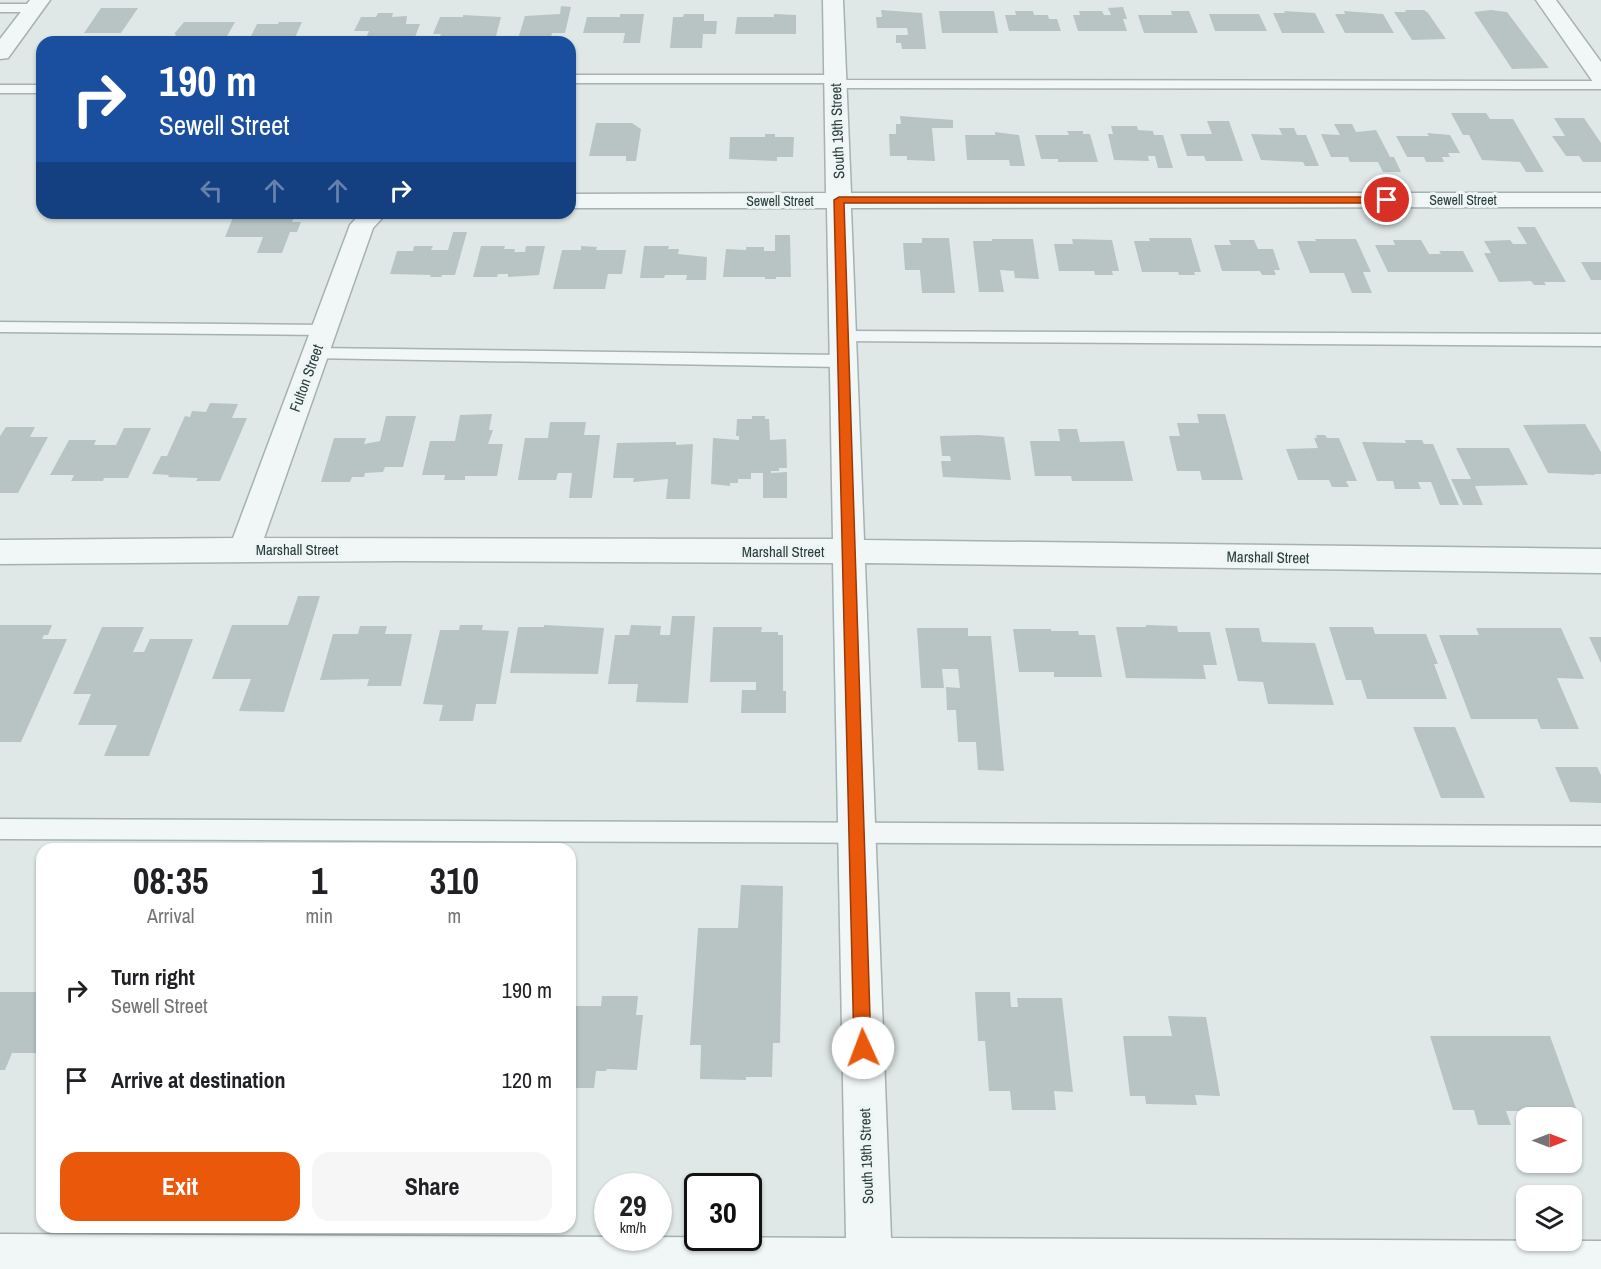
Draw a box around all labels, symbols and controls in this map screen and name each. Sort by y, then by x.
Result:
text: 190 m [159,53,257,109]
icon: right [60,60,138,138]
street label: South 19th Street [825,82,849,179]
text: Sewell Street [159,107,289,143]
icon: left [195,174,228,207]
icon: ahead [258,174,291,207]
icon: ahead [321,174,354,207]
icon: right [384,174,417,207]
pin [1361,174,1412,225]
icon: arrive [1370,183,1403,216]
street label: Sewell Street [1429,191,1497,209]
street label: Sewell Street [746,192,814,210]
street label: Fulton Street [284,341,328,415]
street label: Marshall Street [256,539,339,560]
street label: Marshall Street [742,541,825,562]
street label: Marshall Street [1226,546,1310,568]
text: 08:35 [133,857,208,905]
text: 1 [311,857,327,905]
text: 310 [430,857,479,905]
text: Arrival [147,902,194,929]
text: min [305,902,333,929]
text: m [448,902,461,929]
text: Turn right [111,962,195,992]
icon: right [60,974,93,1007]
text: 190 m [502,975,552,1005]
text: Sewell Street [111,992,208,1019]
position arrow [831,1016,895,1080]
icon: arrive [60,1064,93,1097]
text: Arrive at destination [111,1065,285,1095]
text: 120 m [502,1065,552,1095]
street label: South 19th Street [854,1107,878,1204]
north arrow [1516,1107,1582,1173]
map controls [1516,1107,1582,1251]
button: Exit [60,1152,300,1221]
button: Share [312,1152,552,1221]
speed limit sign: 30 [684,1173,762,1251]
text: 29 [619,1185,647,1225]
button: layers [1516,1185,1582,1251]
text: km/h [620,1217,646,1238]

